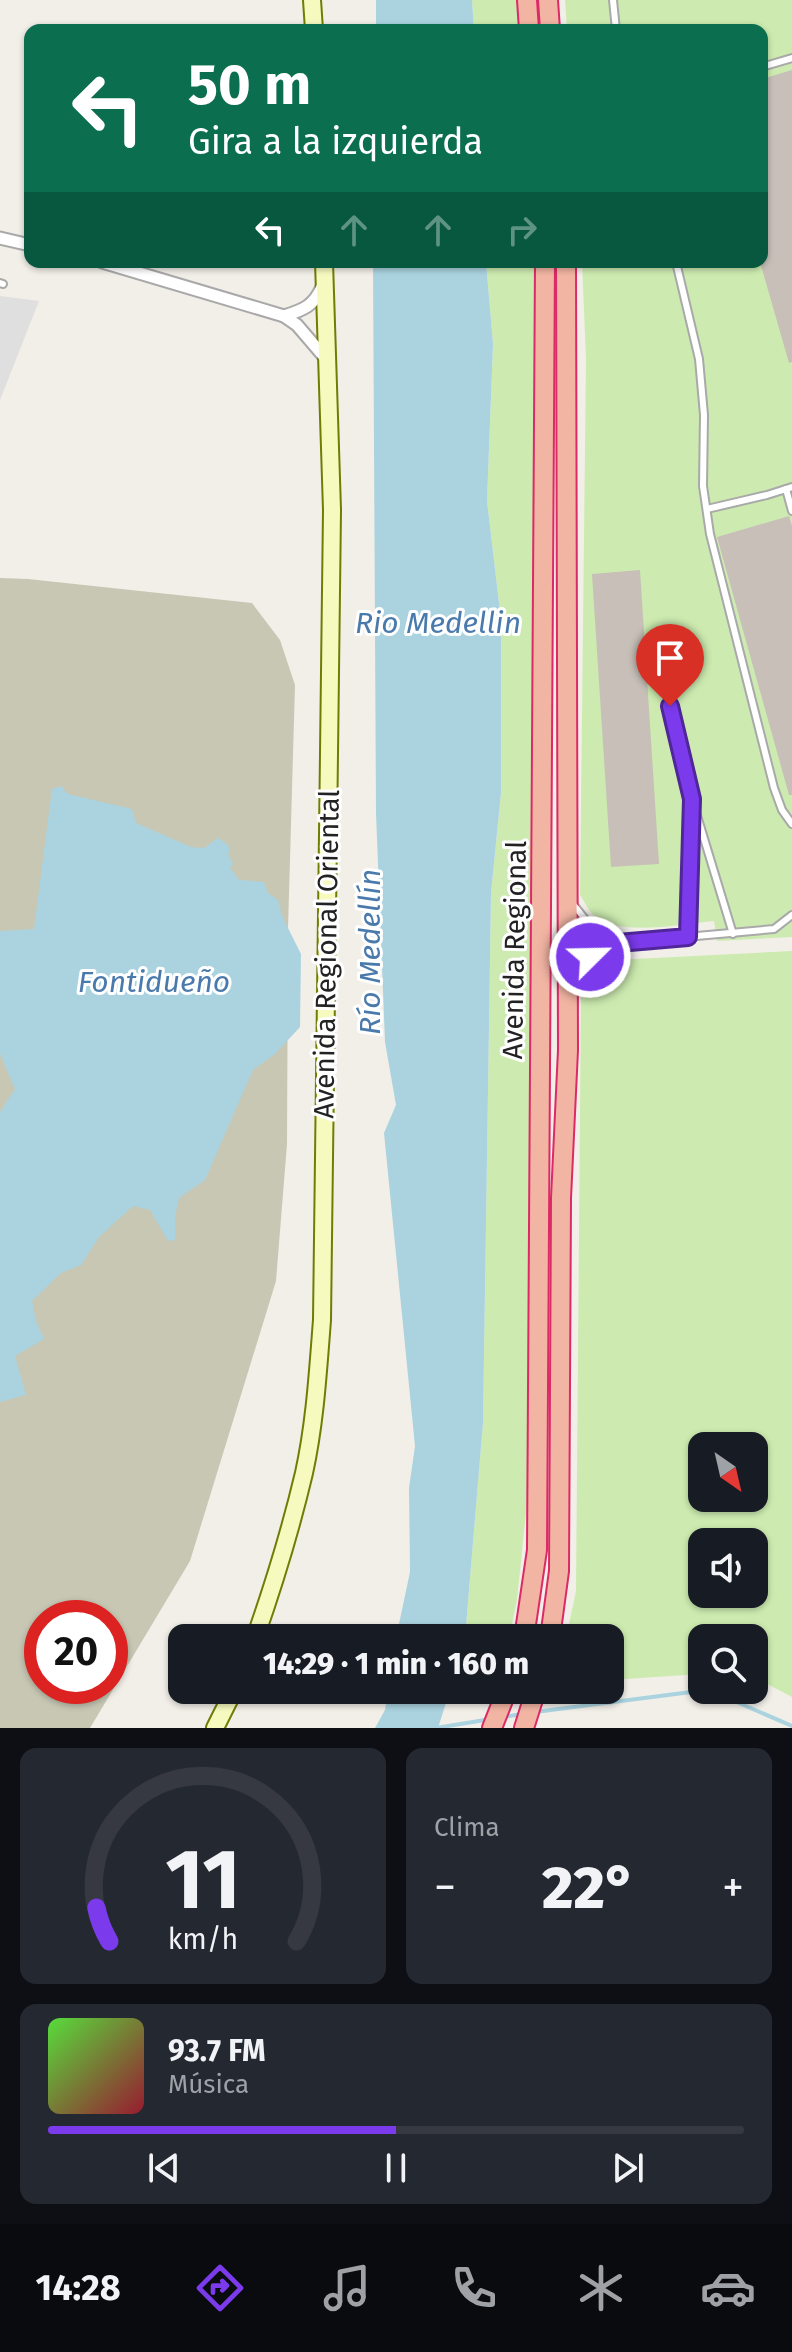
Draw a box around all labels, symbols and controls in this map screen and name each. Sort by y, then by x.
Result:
text: 50 m [188,52,311,119]
icon: left [56,56,160,160]
text: Gira a la izquierda [188,120,483,164]
icon: left [248,208,292,252]
icon: ahead [332,208,376,252]
icon: ahead [416,208,460,252]
icon: right [500,208,544,252]
water label: Rio Medellin [355,605,521,641]
pin [636,624,704,706]
icon: arrive [648,636,692,680]
street label: Avenida Regional Oriental [307,789,346,1119]
street label: Avenida Regional [496,840,533,1060]
water label: Río Medellín [352,869,388,1035]
position arrow [548,915,632,999]
water label: Fontidueño [78,964,230,1000]
north arrow [688,1432,768,1512]
map controls [688,1432,768,1704]
button: sound [688,1528,768,1608]
speed limit sign: 20 [24,1600,128,1704]
button: search [688,1624,768,1704]
text: 14:29 · 1 min · 160 m [263,1646,529,1682]
text: Clima [434,1812,500,1843]
text: 11 [165,1830,241,1930]
text: 22° [542,1852,636,1924]
text: − [434,1861,456,1914]
text: + [722,1861,744,1914]
text: km/h [168,1922,238,1957]
text: 93.7 FM [168,2033,266,2069]
text: Música [168,2069,249,2100]
icon: previous [142,2146,186,2190]
icon: pause [374,2146,418,2190]
icon: next [606,2146,650,2190]
icon: directions [192,2260,248,2316]
icon: music [319,2260,375,2316]
icon: phone [446,2260,502,2316]
icon: climate [573,2260,629,2316]
icon: car [700,2260,756,2316]
text: 14:28 [36,2266,121,2310]

